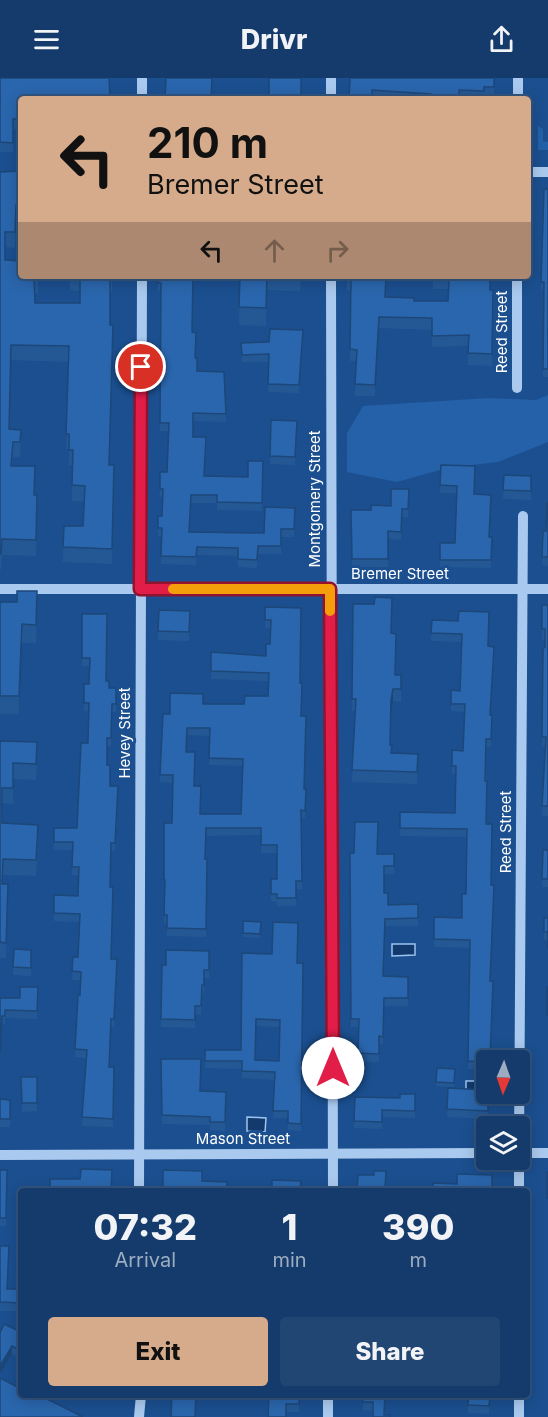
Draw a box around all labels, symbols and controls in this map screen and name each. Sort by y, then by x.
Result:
icon: menu [30,23,63,56]
text: Drivr [241,23,307,56]
icon: share [485,23,518,56]
text: 210 m [147,117,268,168]
icon: left [48,120,126,198]
text: Bremer Street [147,168,323,201]
icon: left [195,234,228,267]
icon: ahead [258,234,291,267]
icon: right [321,234,354,267]
street label: Reed Street [492,291,511,373]
pin [115,341,166,392]
icon: arrive [124,350,157,383]
street label: Montgomery Street [305,430,324,568]
street label: Bremer Street [351,564,449,583]
street label: Hevey Street [115,687,134,779]
street label: Reed Street [496,791,515,873]
position arrow [301,1036,365,1100]
north arrow [476,1050,530,1104]
map controls [476,1050,530,1170]
button: layers [476,1116,530,1170]
street label: Mason Street [196,1129,290,1148]
text: 07:32 [93,1205,197,1249]
text: 1 [282,1205,297,1249]
text: 390 [382,1205,454,1249]
text: Arrival [114,1248,176,1272]
text: min [272,1248,307,1272]
text: m [410,1248,427,1272]
button: Exit [48,1317,268,1386]
button: Share [280,1317,500,1386]

